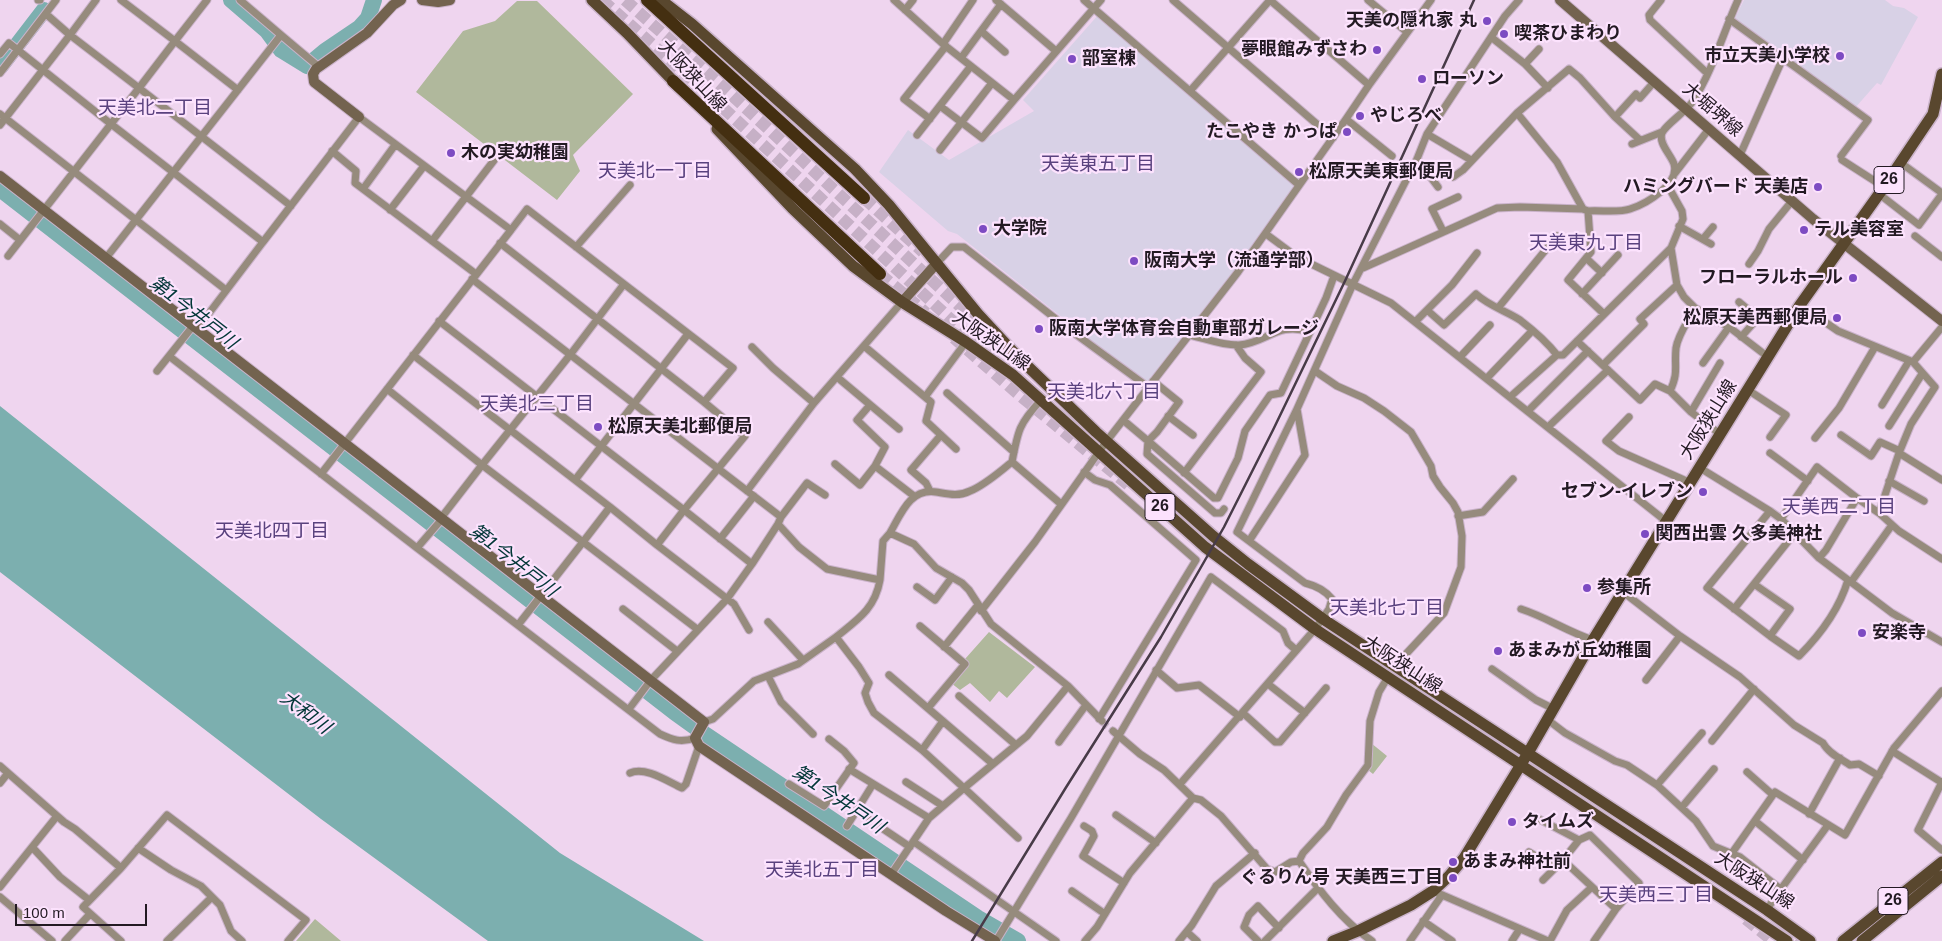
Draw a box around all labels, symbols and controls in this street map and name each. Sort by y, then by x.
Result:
place label: 天美の隠れ家 丸 [1346,10,1477,32]
marker: 天美の隠れ家 丸 [1481,15,1493,27]
place label: 喫茶ひまわり [1514,23,1622,45]
marker: 喫茶ひまわり [1498,28,1510,40]
street label: 大阪狭山線 [653,36,731,116]
place label: 夢眼館みずさわ [1241,39,1367,61]
marker: 夢眼館みずさわ [1371,44,1383,56]
place label: 市立天美小学校 [1704,45,1830,67]
place label: 部室棟 [1082,48,1136,70]
marker: 市立天美小学校 [1834,50,1846,62]
marker: 部室棟 [1066,53,1078,65]
place label: ローソン [1432,68,1504,90]
marker: ローソン [1416,73,1428,85]
street label: 大堀堺線 [1678,78,1746,142]
district label: 天美北二丁目 [98,98,212,120]
place label: やじろべ [1370,105,1442,127]
marker: やじろべ [1354,110,1366,122]
place label: たこやき かっぱ [1206,121,1337,143]
marker: たこやき かっぱ [1341,126,1353,138]
place label: 木の実幼稚園 [461,142,569,164]
marker: 木の実幼稚園 [445,147,457,159]
district label: 天美東五丁目 [1041,154,1155,176]
district label: 天美北一丁目 [598,161,712,183]
place label: 松原天美東郵便局 [1309,161,1453,183]
marker: 松原天美東郵便局 [1293,166,1305,178]
road number: 26 [1874,166,1904,194]
place label: ハミングバード 天美店 [1623,176,1808,198]
marker: ハミングバード 天美店 [1812,181,1824,193]
place label: 大学院 [993,218,1047,240]
place label: テル美容室 [1814,219,1904,241]
marker: 大学院 [977,223,989,235]
marker: テル美容室 [1798,224,1810,236]
district label: 天美東九丁目 [1529,233,1643,255]
place label: 阪南大学（流通学部） [1144,250,1324,272]
marker: 阪南大学（流通学部） [1128,255,1140,267]
place label: フローラルホール [1699,267,1843,289]
water label: 第1今井戸川 [144,272,242,354]
marker: フローラルホール [1847,272,1859,284]
street label: 大阪狭山線 [948,306,1034,376]
place label: 松原天美西郵便局 [1683,307,1827,329]
marker: 松原天美西郵便局 [1831,312,1843,324]
place label: 阪南大学体育会自動車部ガレージ [1049,318,1319,340]
marker: 阪南大学体育会自動車部ガレージ [1033,323,1045,335]
street label: 大阪狭山線 [1676,376,1742,464]
district label: 天美北六丁目 [1047,382,1161,404]
district label: 天美北三丁目 [480,394,594,416]
place label: 松原天美北郵便局 [608,416,752,438]
marker: 松原天美北郵便局 [592,421,604,433]
place label: セブン-イレブン [1561,481,1693,503]
marker: セブン-イレブン [1697,486,1709,498]
road number: 26 [1145,494,1175,520]
district label: 天美西二丁目 [1782,497,1896,519]
water label: 第1今井戸川 [464,520,562,602]
district label: 天美北四丁目 [215,521,329,543]
place label: 関西出雲 久多美神社 [1655,523,1822,545]
marker: 関西出雲 久多美神社 [1639,528,1651,540]
place label: 参集所 [1597,577,1651,599]
marker: 参集所 [1581,582,1593,594]
district label: 天美北七丁目 [1330,598,1444,620]
place label: 安楽寺 [1872,622,1926,644]
marker: 安楽寺 [1856,627,1868,639]
street label: 大阪狭山線 [1358,631,1446,699]
place label: あまみが丘幼稚園 [1508,640,1652,662]
marker: あまみが丘幼稚園 [1492,645,1504,657]
water label: 大和川 [275,687,335,739]
water label: 第1今井戸川 [788,761,888,839]
place label: タイムズ [1522,811,1594,833]
marker: タイムズ [1506,816,1518,828]
street label: 大阪狭山線 [1710,847,1798,915]
place label: あまみ神社前 [1463,851,1571,873]
marker: あまみ神社前 [1447,856,1459,868]
district label: 天美北五丁目 [765,860,879,882]
place label: ぐるりん号 天美西三丁目 [1240,867,1443,889]
marker: ぐるりん号 天美西三丁目 [1447,872,1459,884]
district label: 天美西三丁目 [1599,885,1713,907]
road number: 26 [1878,888,1908,914]
scale bar [18,894,150,926]
text: 100 m [23,904,65,921]

